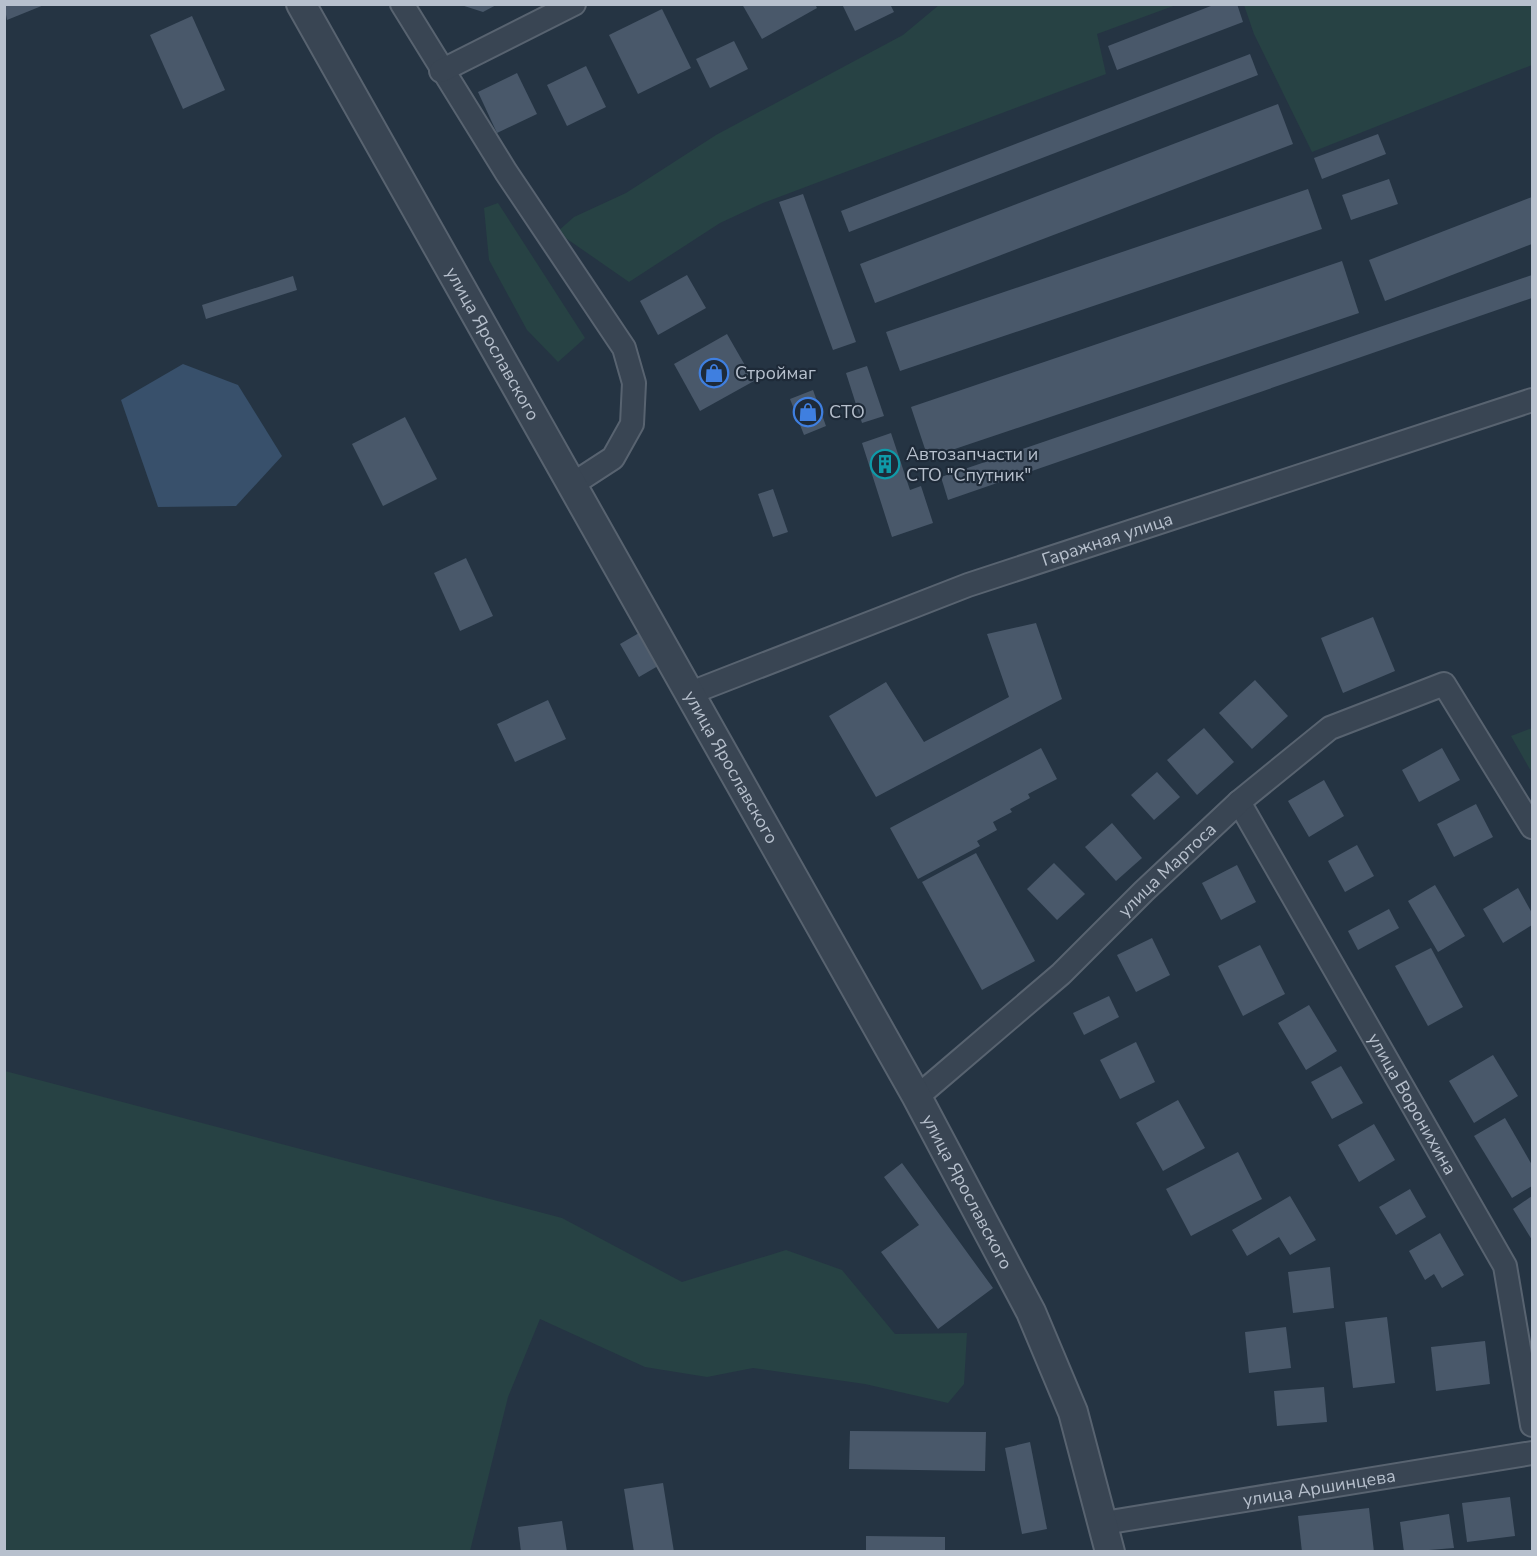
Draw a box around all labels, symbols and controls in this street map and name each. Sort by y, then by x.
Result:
street label: улица Ярославского [440,263,545,425]
shop icon: Строймаг [698,357,730,389]
place label: Строймаг [735,361,816,385]
shop icon: СТО [792,396,824,428]
place label: СТО [829,400,865,424]
place label: Автозапчасти и СТО "Спутник" [906,442,1038,487]
building icon: Автозапчасти и СТО "Спутник" [869,448,901,480]
street label: Гаражная улица [1039,507,1176,572]
street label: улица Ярославского [678,686,784,848]
street label: улица Мартоса [1113,817,1221,922]
street label: улица Воронихина [1362,1029,1462,1179]
street label: улица Ярославского [916,1110,1018,1274]
street label: улица Аршинцева [1241,1464,1397,1512]

